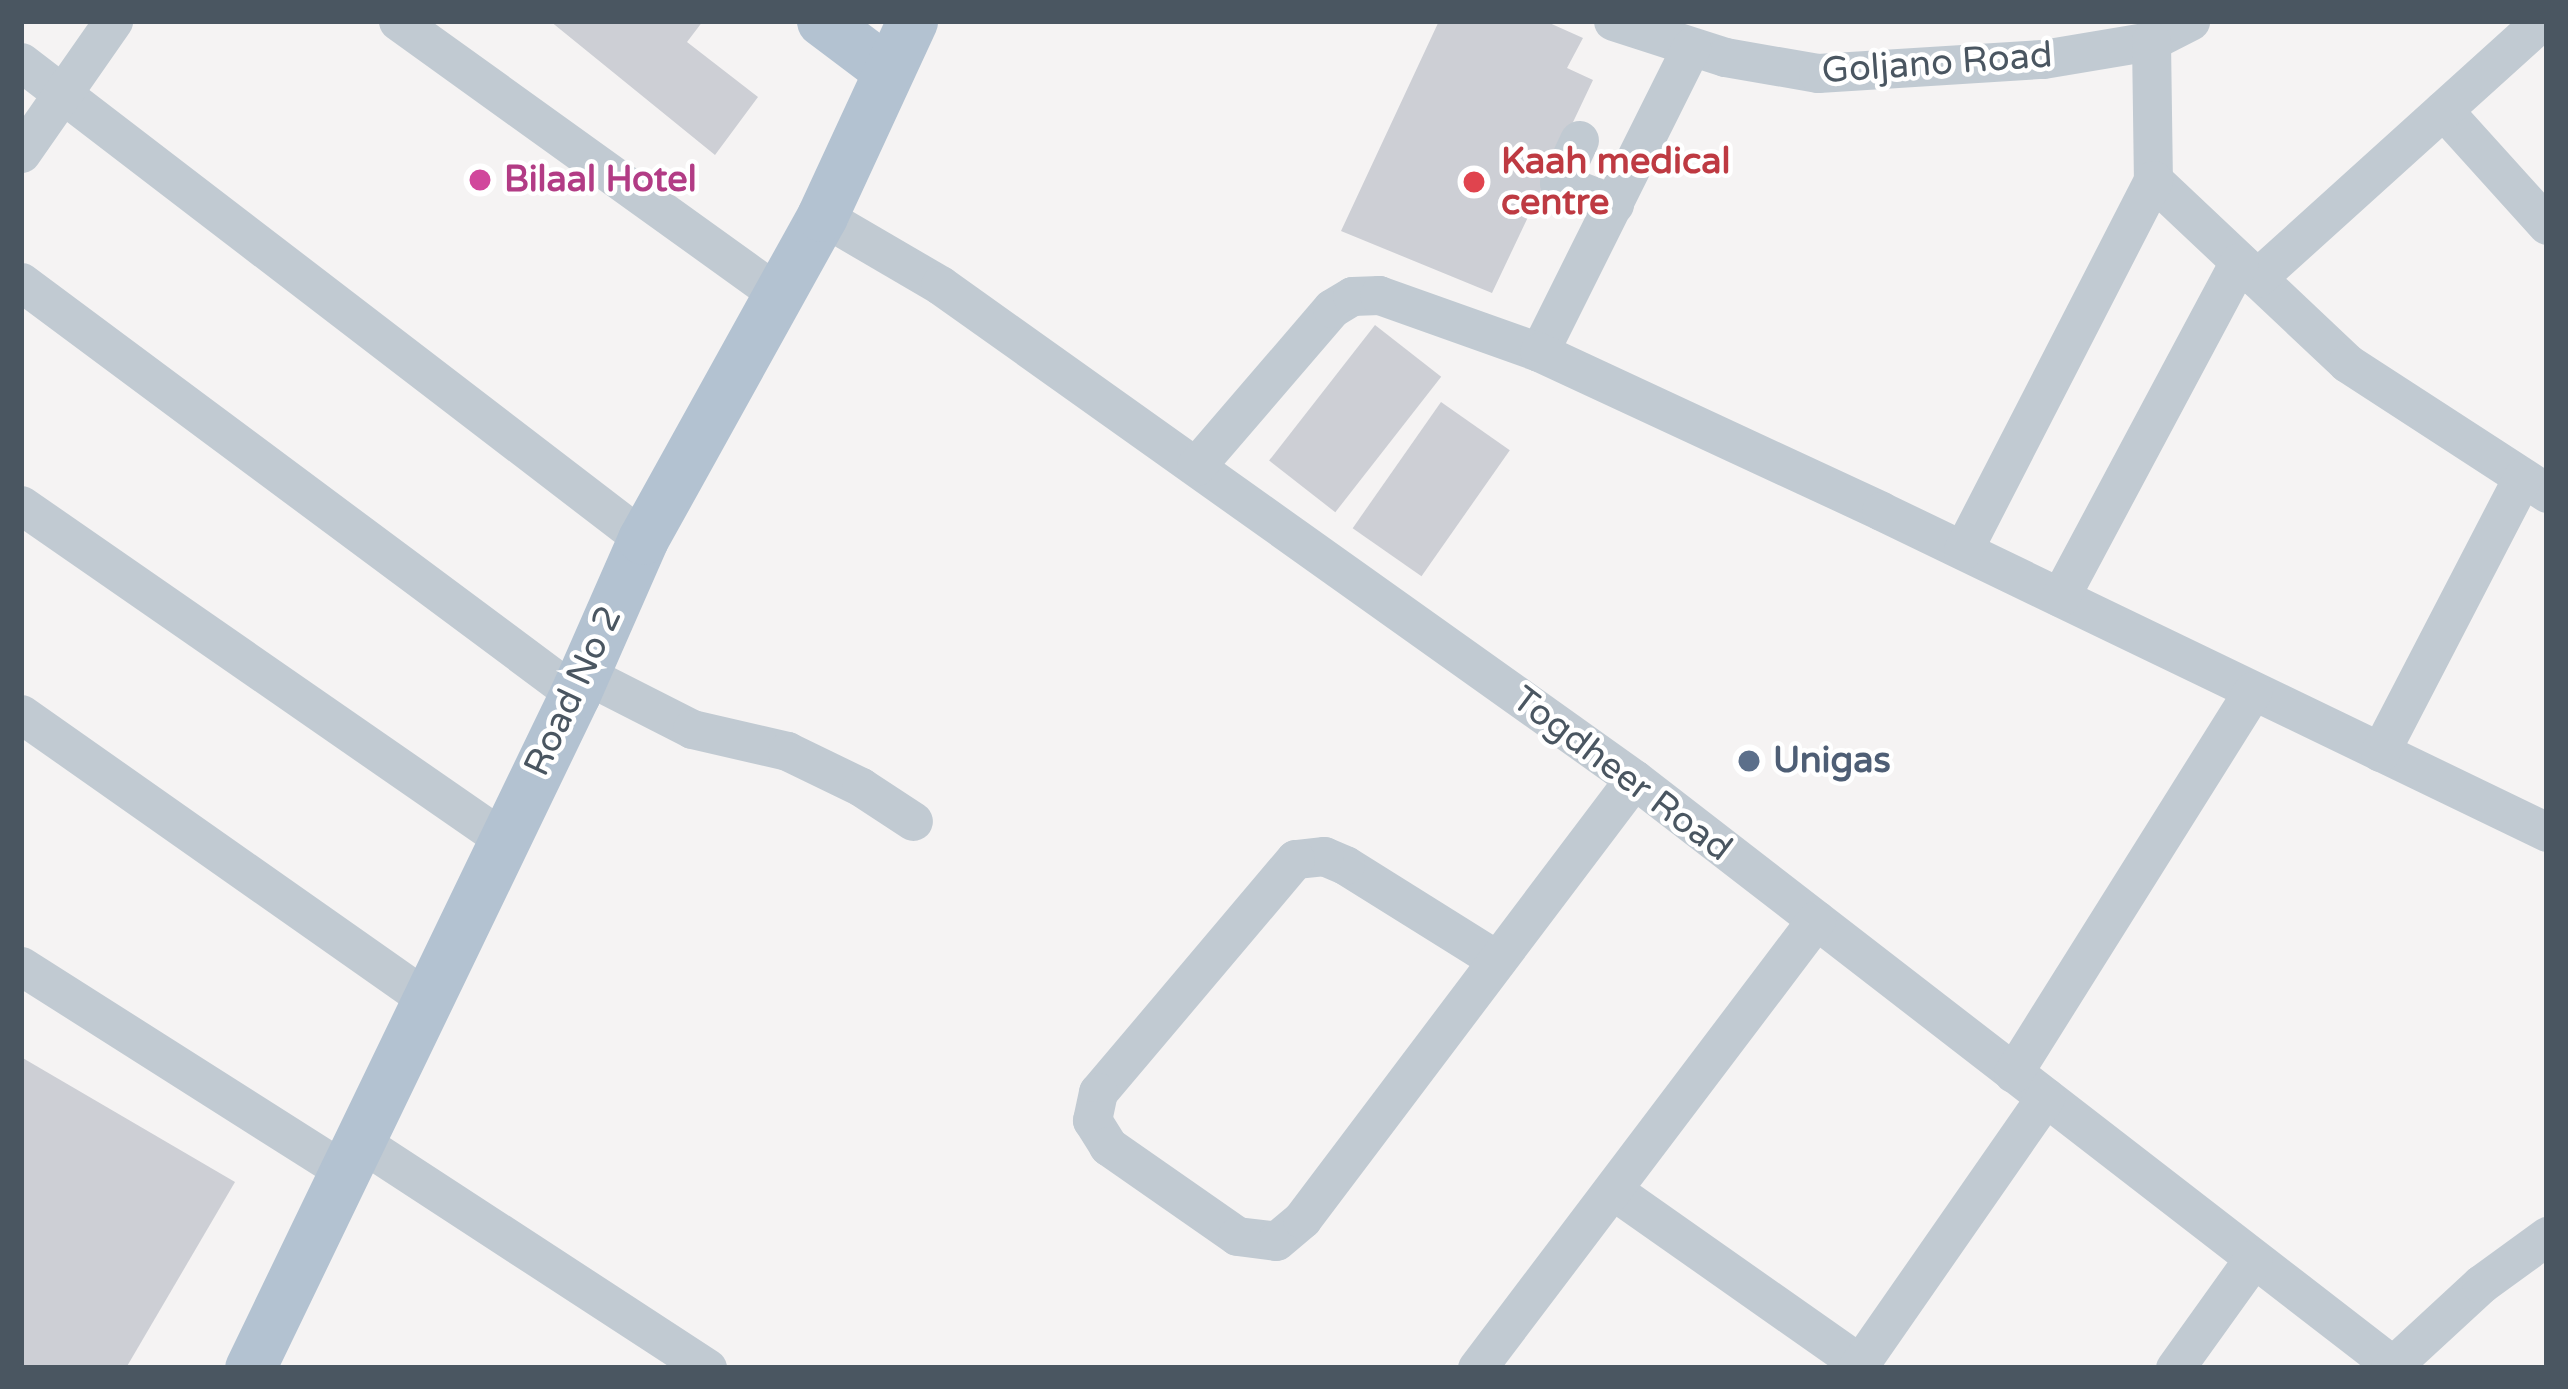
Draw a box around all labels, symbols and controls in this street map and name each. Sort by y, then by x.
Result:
street label: Goljano Road [1820,33,2054,93]
place label: Kaah medical centre [1501,139,1730,224]
place label: Bilaal Hotel [504,158,697,202]
marker: Kaah medical centre [1458,166,1490,198]
marker: Bilaal Hotel [467,167,493,193]
street label: Road No 2 [515,599,631,783]
street label: Togdheer Road [1504,678,1740,870]
place label: Unigas [1773,739,1891,783]
marker: Unigas [1736,748,1762,774]

